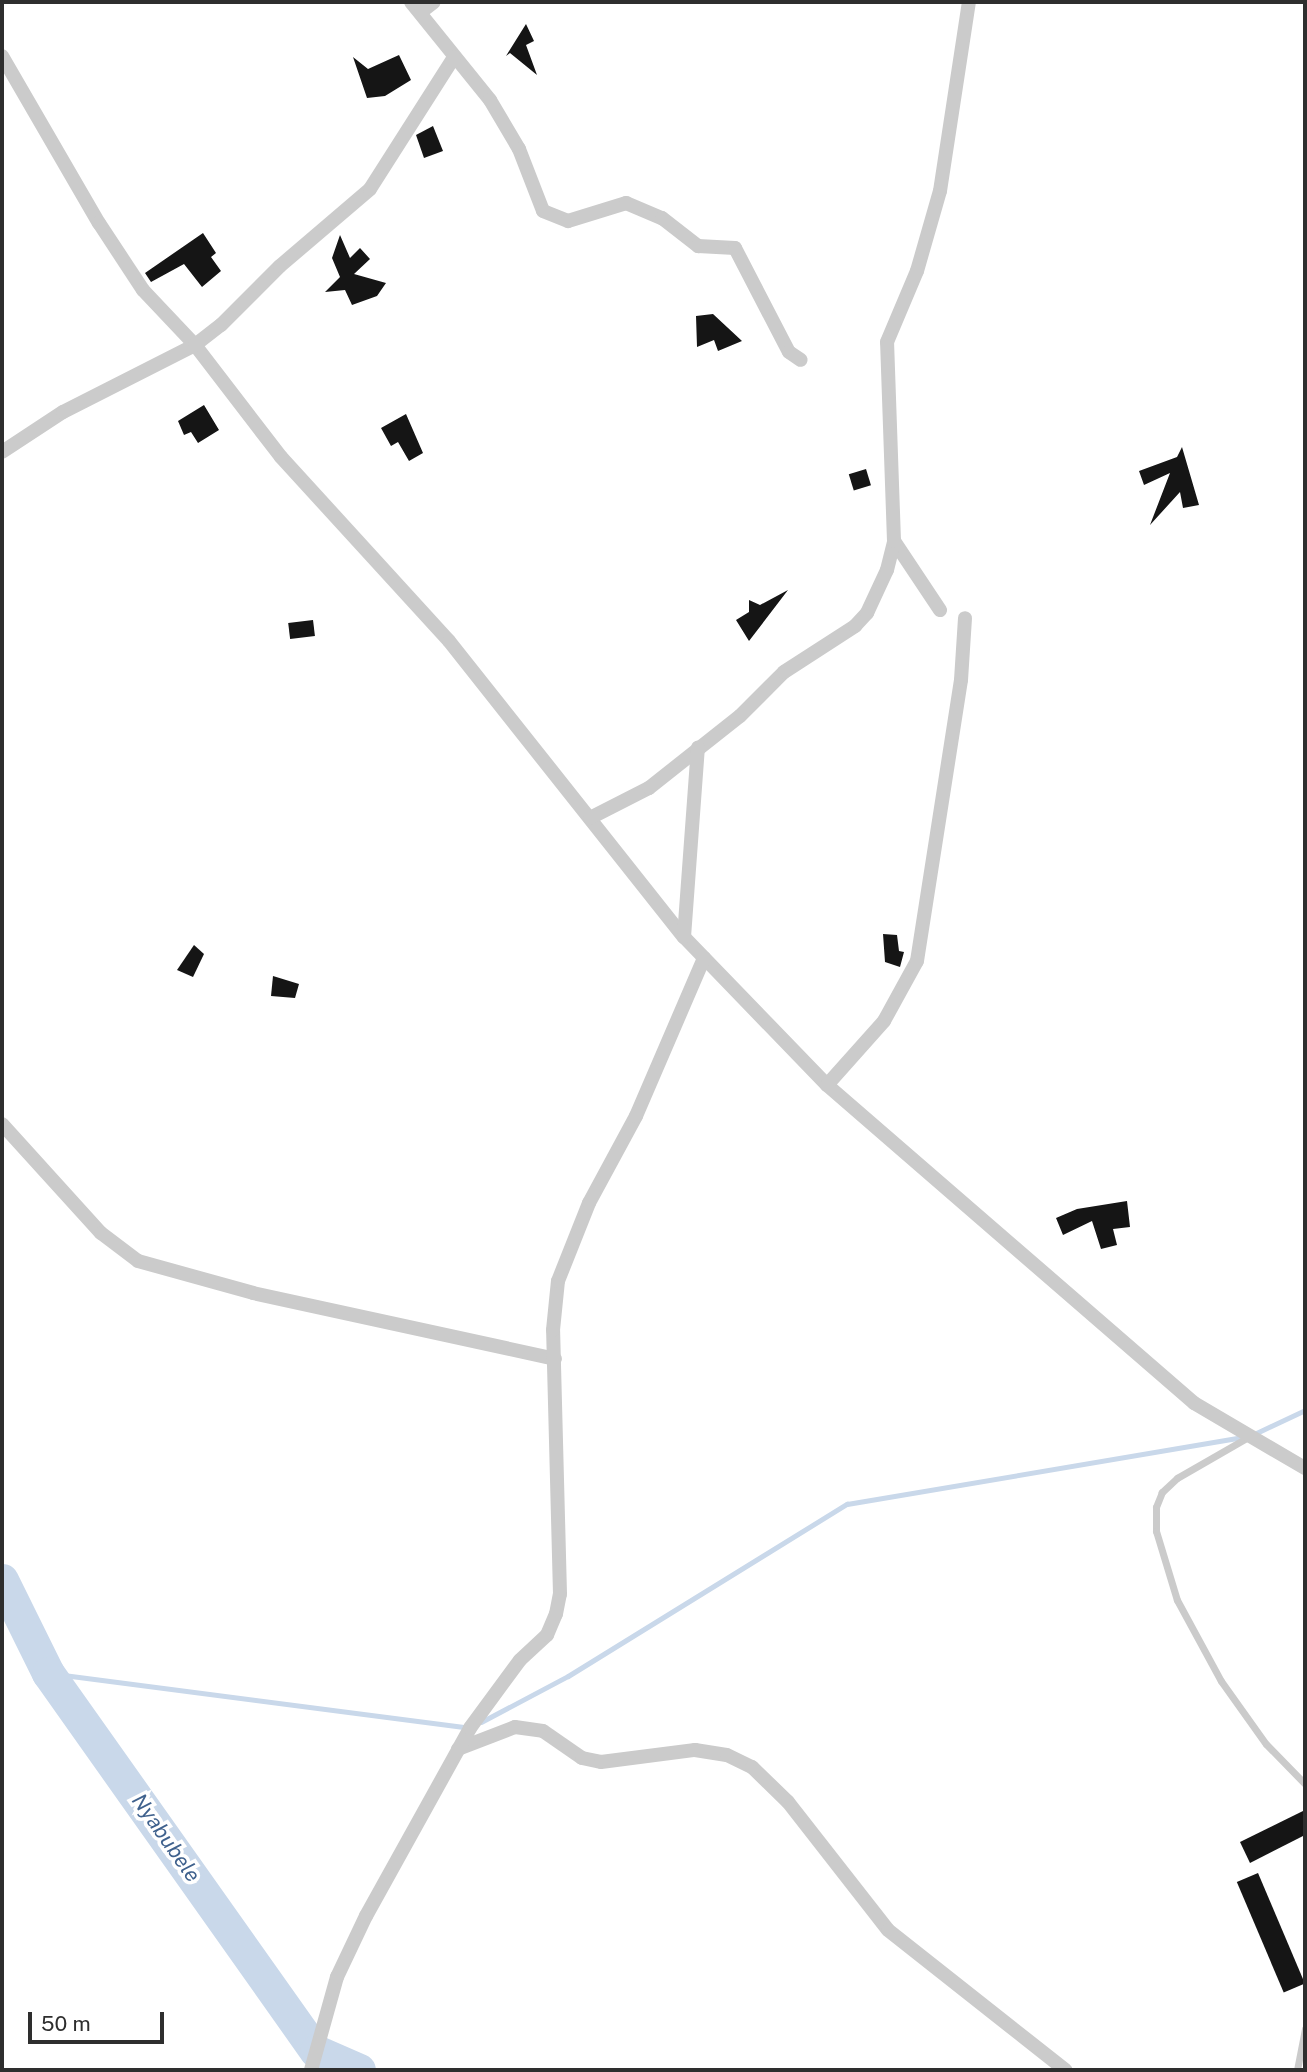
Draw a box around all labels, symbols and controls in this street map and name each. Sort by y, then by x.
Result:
water label: Nyabubele [126,1789,206,1887]
scale bar [32,1998,168,2042]
text: 50 m [41,2011,91,2036]

